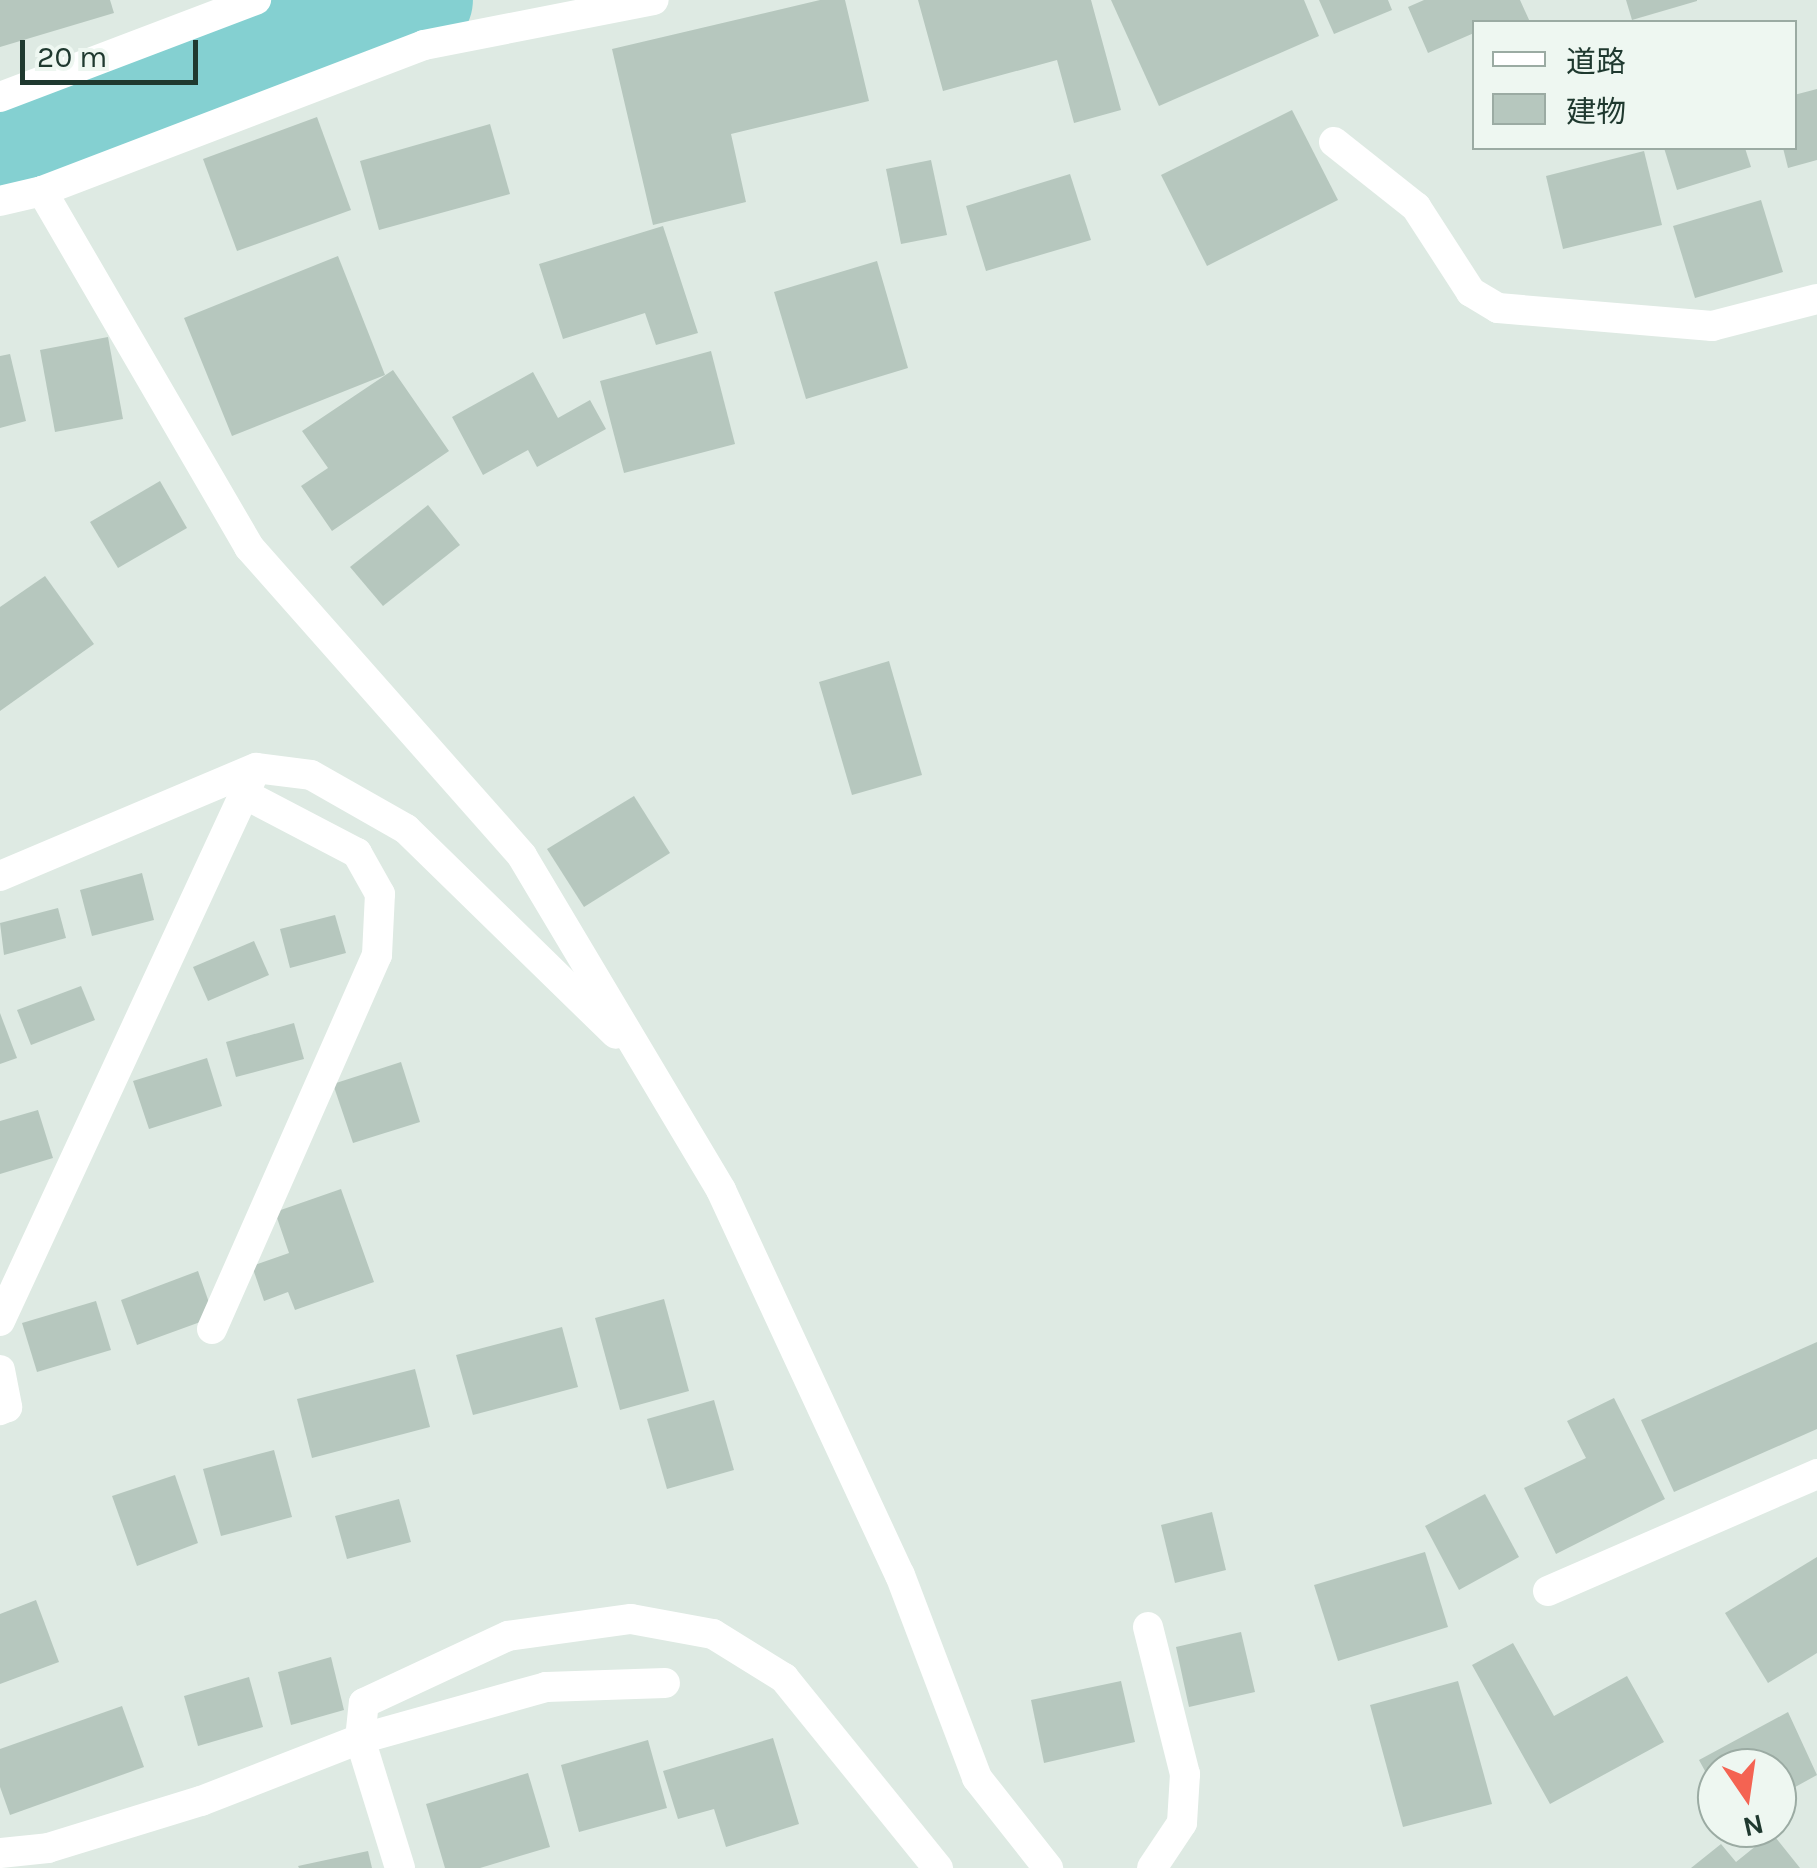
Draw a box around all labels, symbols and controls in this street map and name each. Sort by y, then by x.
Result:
scale bar [25,20,202,82]
legend [1472,20,1797,150]
text: 20 m [37,39,107,75]
text: 道路 [1566,44,1626,80]
text: 建物 [1566,94,1626,130]
north arrow [1697,1748,1797,1848]
text: N [1740,1807,1767,1844]

